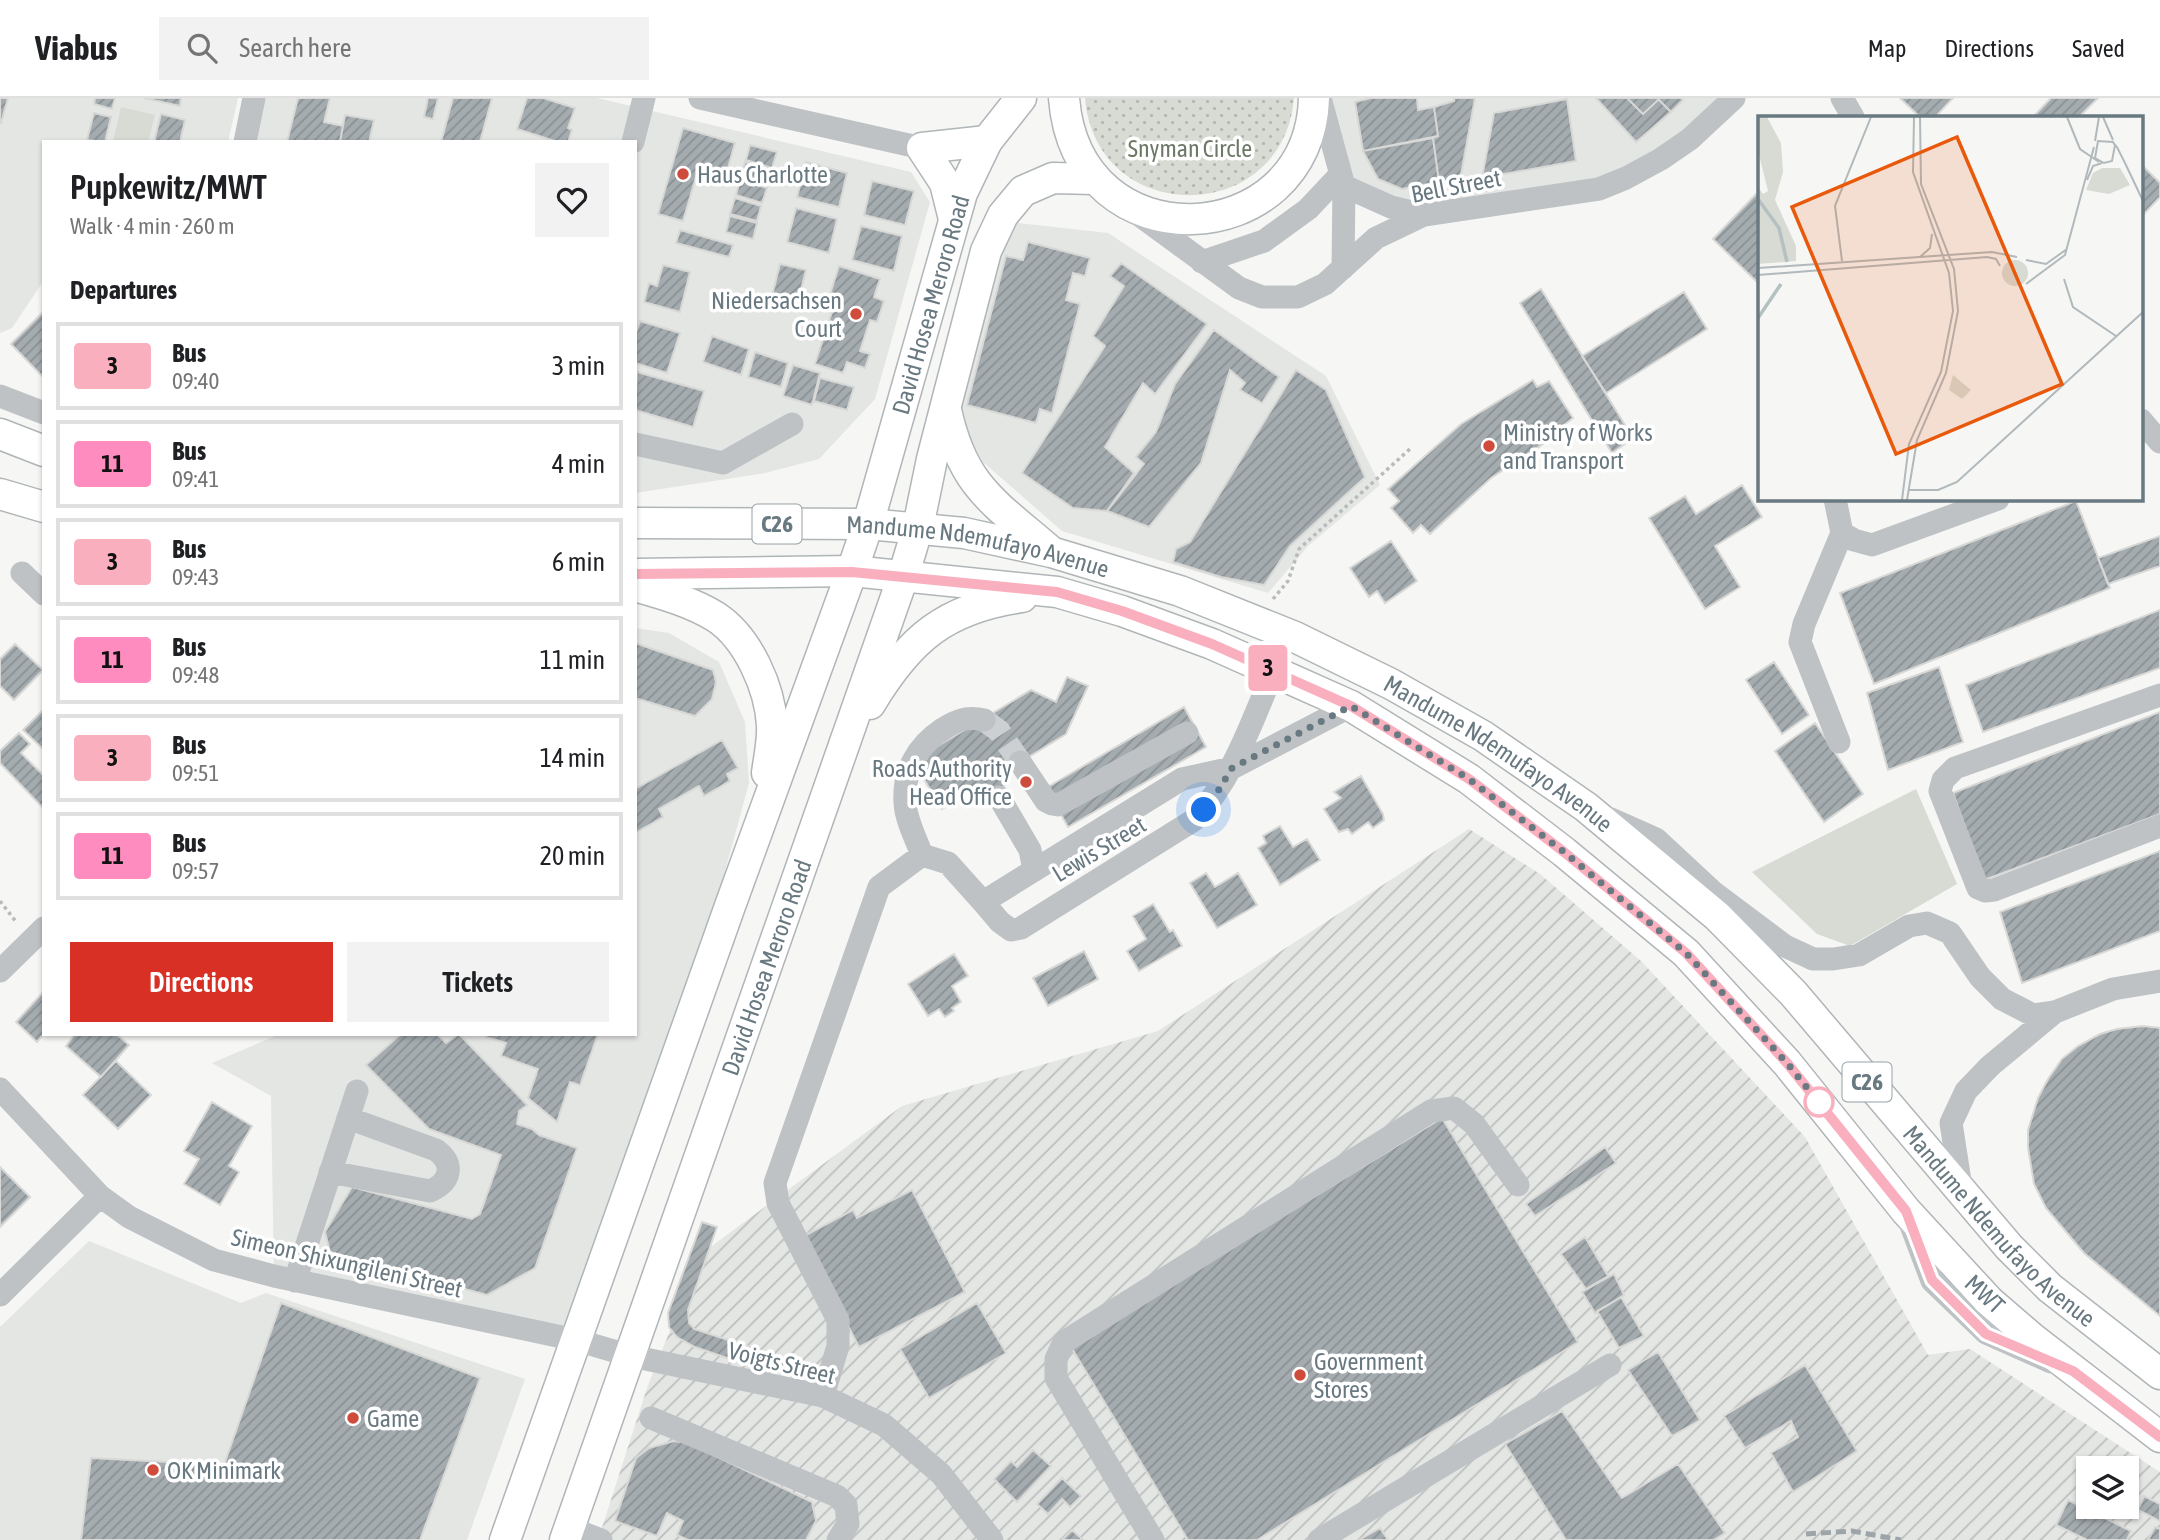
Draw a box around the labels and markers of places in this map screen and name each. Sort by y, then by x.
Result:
place label: Haus Charlotte [697,161,828,188]
marker: Haus Charlotte [675,166,691,182]
place label: Niedersachsen Court [711,287,842,342]
marker: Niedersachsen Court [848,306,864,322]
place label: Ministry of Works and Transport [1503,419,1653,474]
marker: Ministry of Works and Transport [1481,438,1497,454]
place label: Roads Authority Head Office [872,755,1012,810]
marker: Roads Authority Head Office [1018,774,1034,790]
unlabelled marker [1804,1087,1834,1117]
place label: Government Stores [1314,1348,1424,1403]
marker: Government Stores [1292,1367,1308,1383]
place label: Game [367,1405,419,1432]
marker: Game [345,1410,361,1426]
place label: OK Minimark [167,1457,281,1484]
marker: OK Minimark [145,1462,161,1478]

